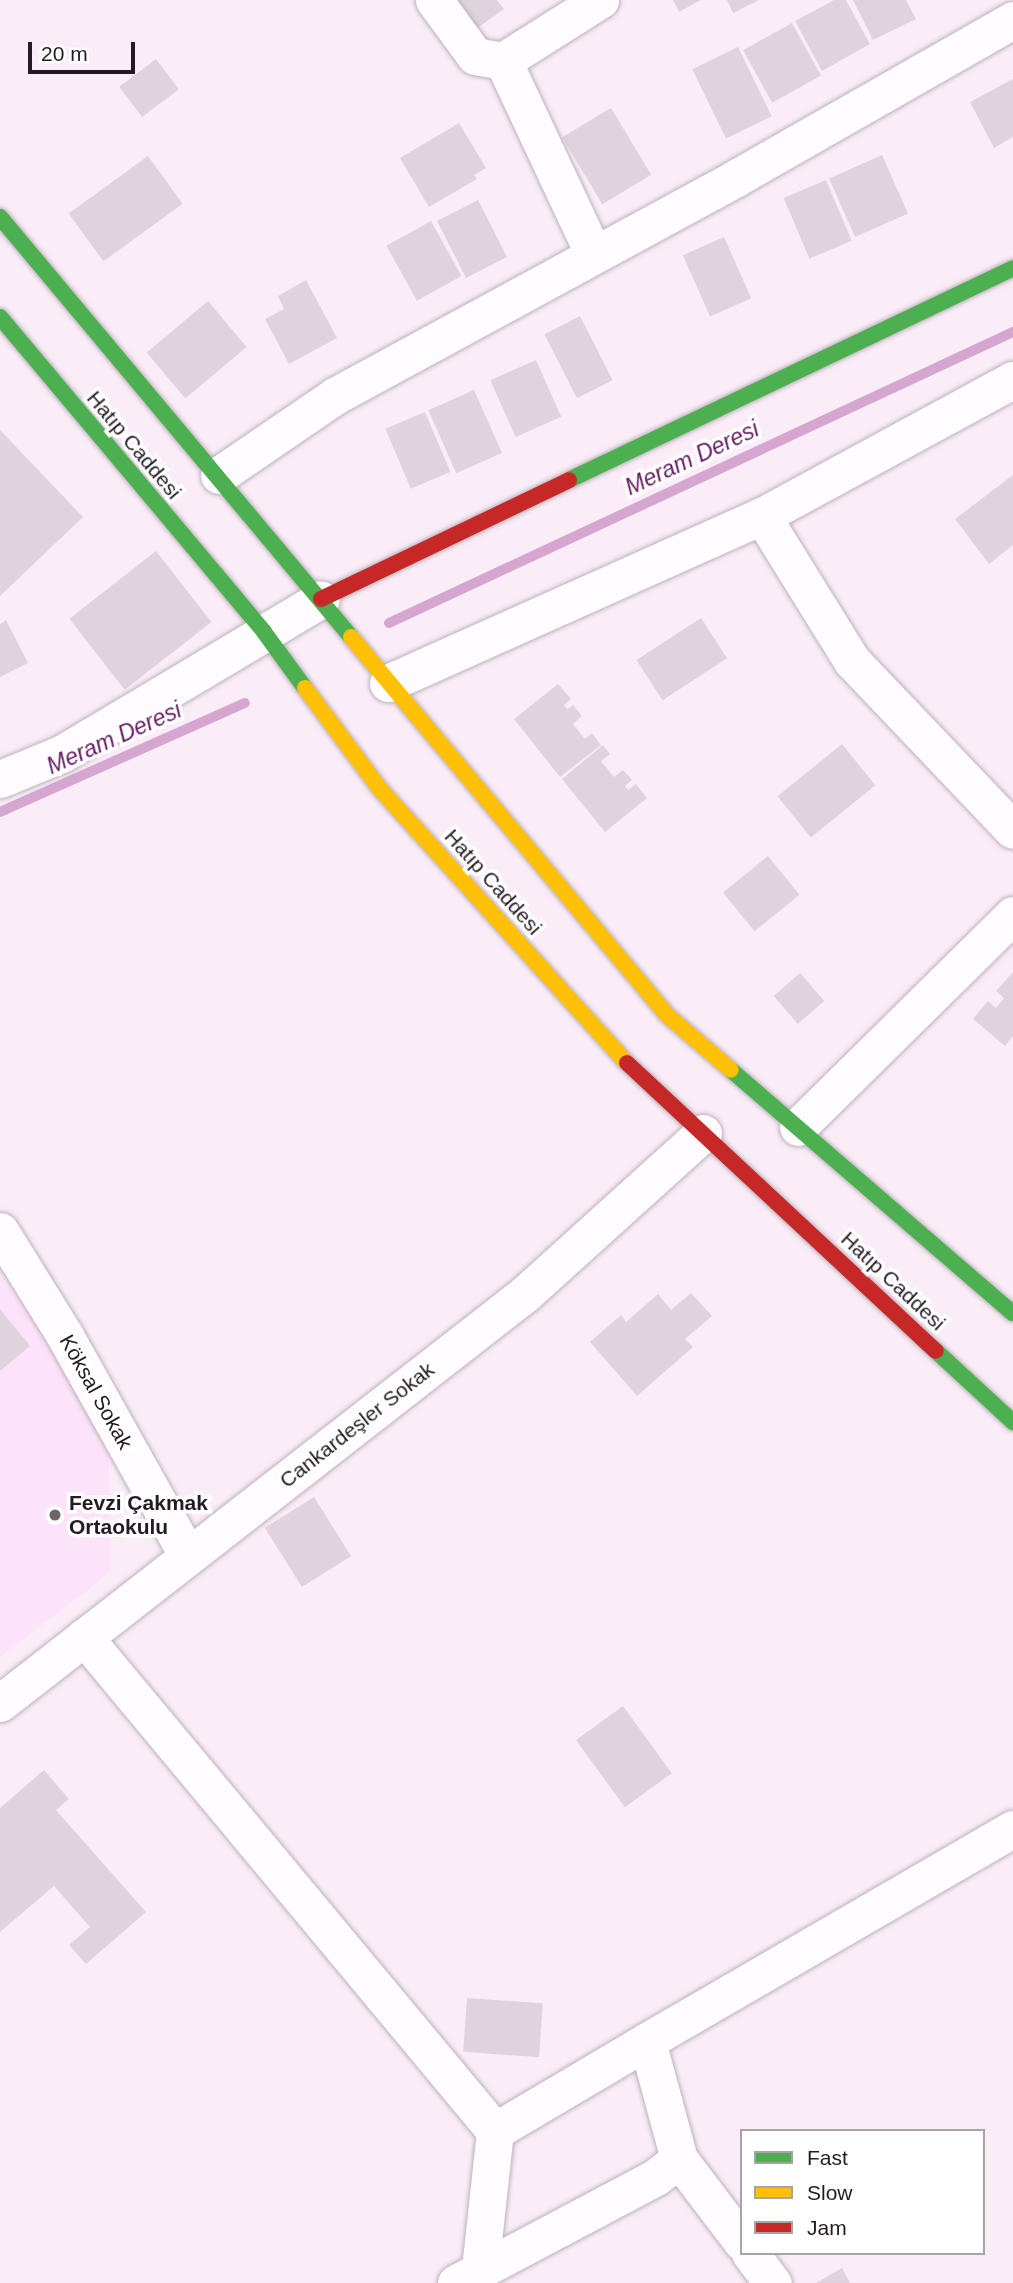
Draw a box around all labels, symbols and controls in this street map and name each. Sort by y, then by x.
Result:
scale bar [32,28,138,72]
text: 20 m [41,42,88,65]
street label: Hatıp Caddesi [82,386,186,504]
water label: Meram Deresi [621,415,763,501]
water label: Meram Deresi [42,696,186,780]
street label: Hatıp Caddesi [439,824,547,940]
street label: Hatıp Caddesi [836,1226,950,1336]
street label: Köksal Sokak [54,1330,138,1454]
street label: Cankardeşler Sokak [275,1357,439,1493]
place label: Fevzi Çakmak Ortaokulu [69,1490,208,1540]
marker: Fevzi Çakmak Ortaokulu [47,1507,63,1523]
legend [740,2129,985,2255]
text: Fast [807,2146,848,2169]
text: Slow [807,2181,853,2204]
text: Jam [807,2216,847,2239]

